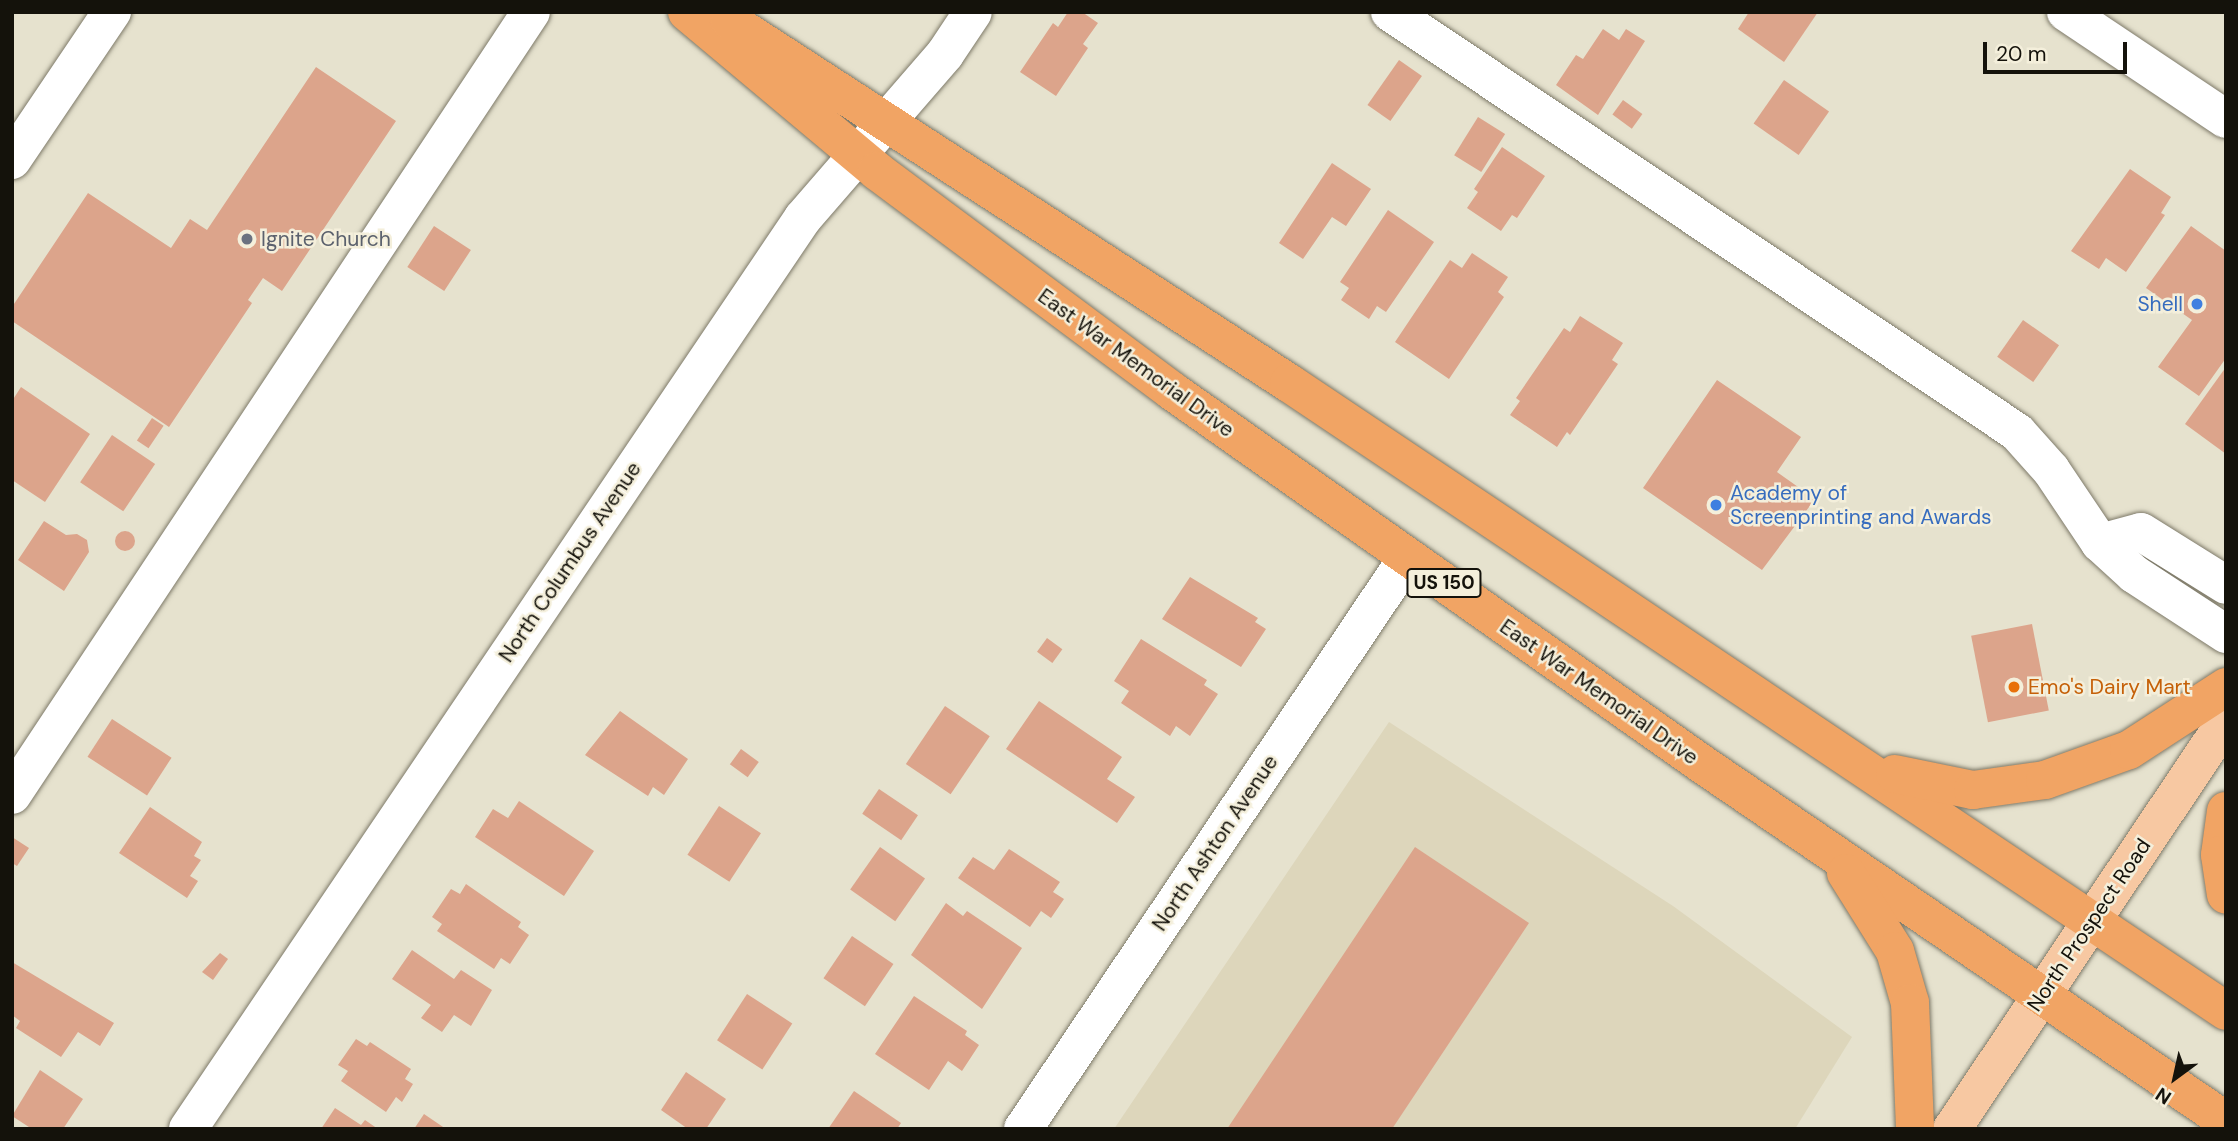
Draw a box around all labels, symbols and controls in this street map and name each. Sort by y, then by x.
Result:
scale bar [1986,28,2130,72]
text: 20 m [1996,40,2047,68]
place label: Ignite Church [261,226,391,252]
marker: Ignite Church [239,231,255,247]
street label: East War Memorial Drive [1033,283,1239,443]
place label: Shell [2137,291,2183,317]
marker: Shell [2189,296,2205,312]
street label: North Columbus Avenue [494,457,646,667]
place label: Academy of Screenprinting and Awards [1730,480,1992,530]
marker: Academy of Screenprinting and Awards [1708,497,1724,513]
road number: US 150 [1406,568,1482,598]
street label: East War Memorial Drive [1495,614,1703,770]
place label: Emo's Dairy Mart [2028,674,2191,700]
marker: Emo's Dairy Mart [2006,679,2022,695]
street label: North Ashton Avenue [1147,750,1283,936]
street label: North Prospect Road [2022,834,2156,1016]
north arrow [2140,1043,2210,1113]
text: N [2151,1082,2176,1110]

